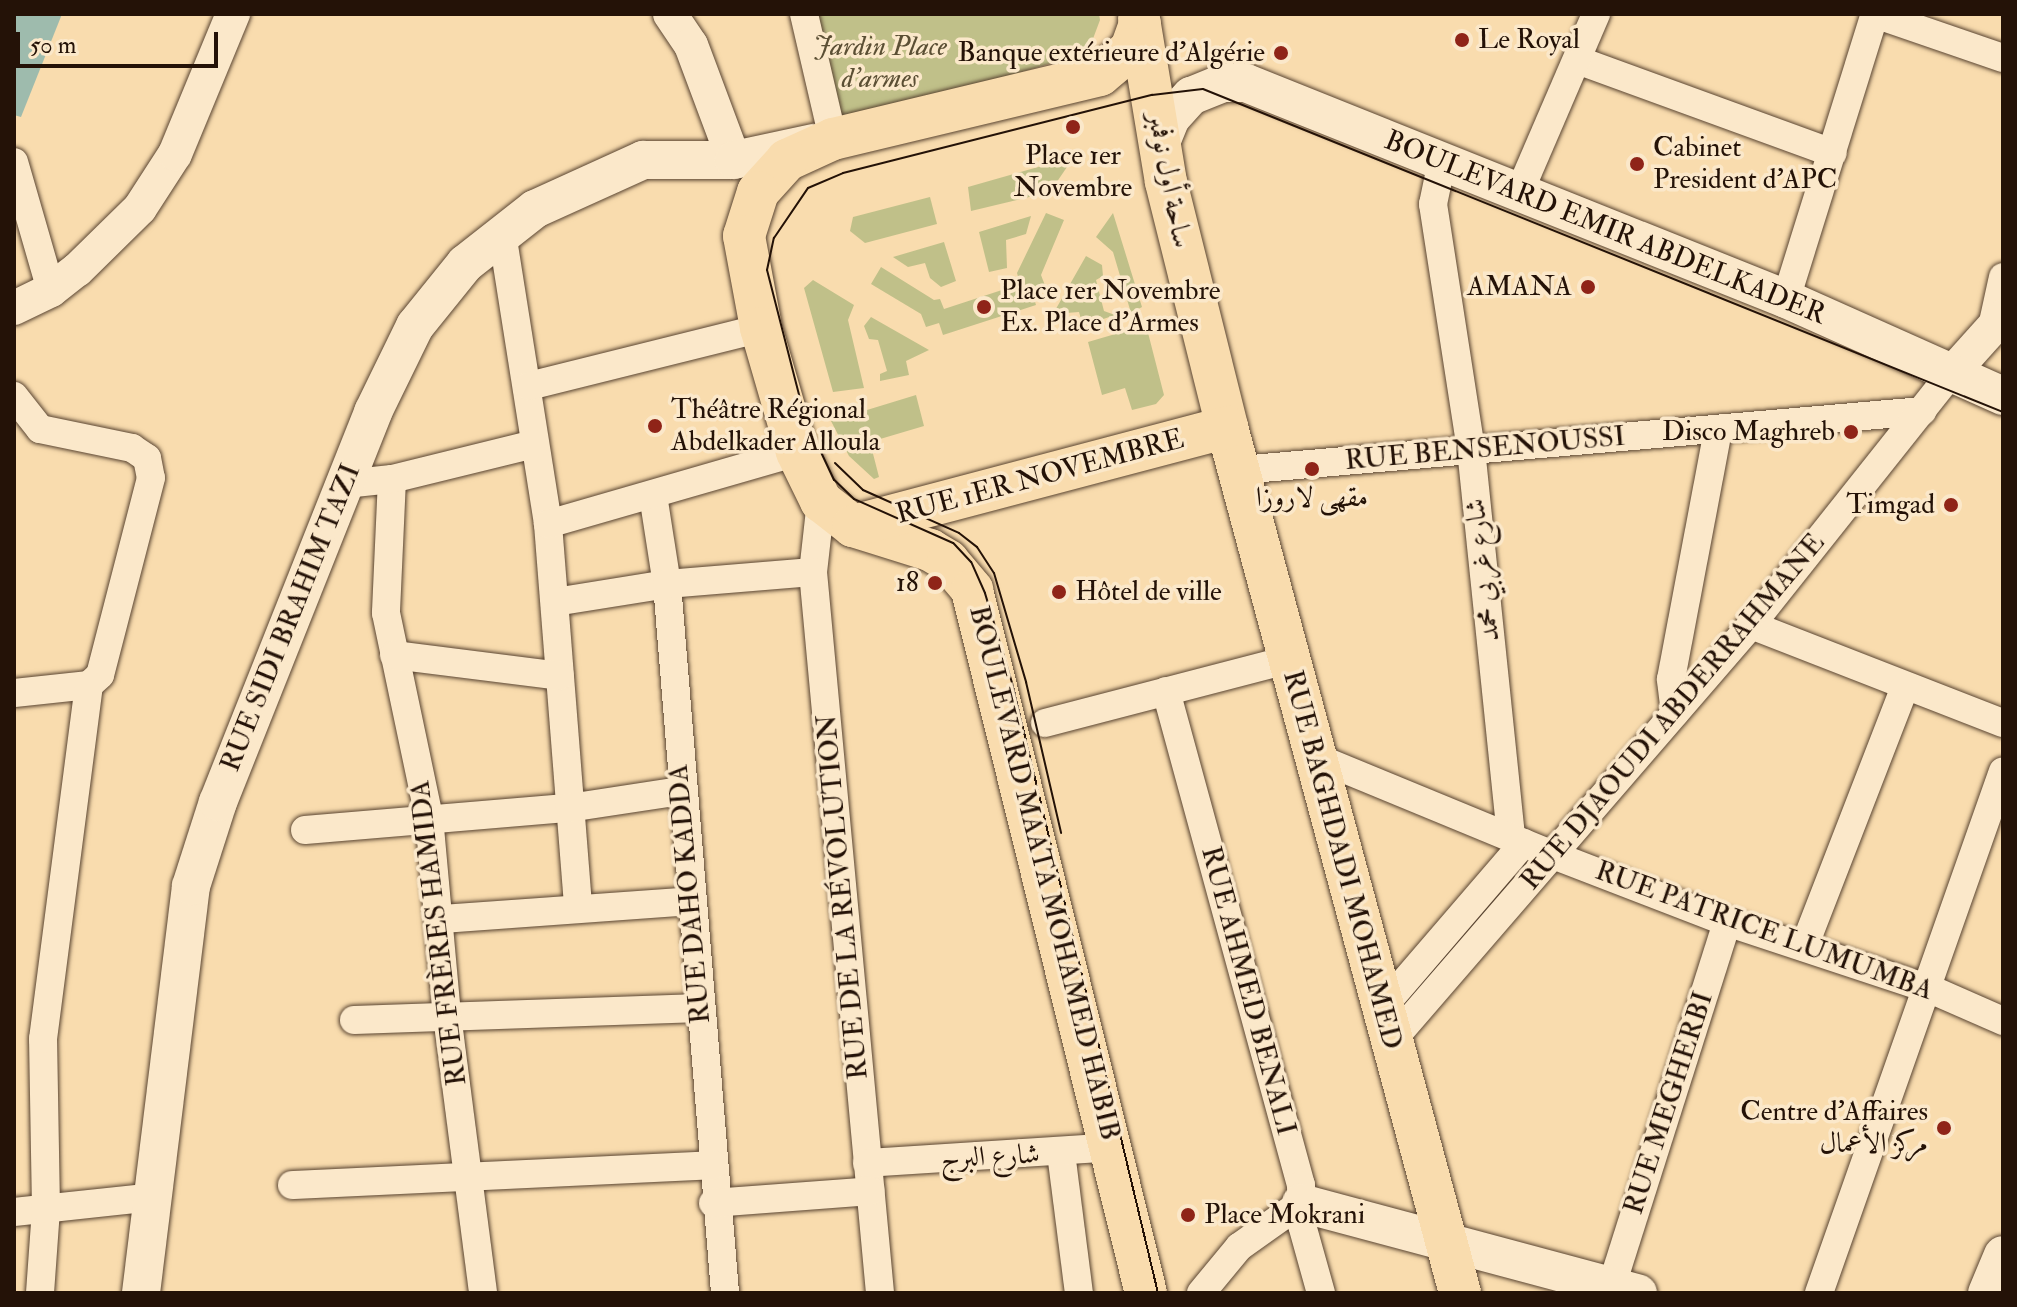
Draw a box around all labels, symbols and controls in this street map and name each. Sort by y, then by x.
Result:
scale bar [20,16,222,66]
place label: Le Royal [1478,23,1580,57]
text: 50 m [30,30,76,61]
park label: Jardin Place d'armes [813,30,947,96]
marker: Le Royal [1453,31,1471,49]
place label: Banque extérieure d'Algérie [958,36,1265,70]
marker: Banque extérieure d'Algérie [1272,44,1290,62]
street label: ساحة أول نوفمبر [1139,109,1199,251]
marker: Place 1er Novembre [1064,118,1082,136]
street label: BOULEVARD EMIR ABDELKADER [1379,124,1831,332]
place label: Cabinet President d'APC [1653,131,1837,197]
place label: Place 1er Novembre [1014,139,1132,205]
marker: Cabinet President d'APC [1628,155,1646,173]
place label: AMANA [1467,270,1572,304]
place label: Place 1er Novembre Ex. Place d'Armes [1000,274,1220,340]
marker: AMANA [1579,278,1597,296]
marker: Place 1er Novembre Ex. Place d'Armes [975,298,993,316]
place label: Théâtre Régional Abdelkader Alloula [671,393,880,459]
place label: Disco Maghreb [1662,415,1835,449]
marker: Théâtre Régional Abdelkader Alloula [646,417,664,435]
street label: RUE BENSENOUSSI [1343,420,1627,478]
street label: RUE 1ER NOVEMBRE [892,422,1188,532]
marker: Disco Maghreb [1842,423,1860,441]
street label: RUE SIDI BRAHIM TAZI [214,459,368,777]
marker: مقهى لاروزا [1303,460,1321,478]
place label: مقهى لاروزا [1256,481,1368,515]
place label: Timgad [1846,488,1935,522]
marker: Timgad [1942,496,1960,514]
street label: شارع غربي محمد [1459,497,1507,643]
street label: RUE DJAOUDI ABDERRAHMANE [1514,527,1832,897]
place label: 18 [896,566,919,600]
marker: 18 [926,574,944,592]
place label: Hôtel de ville [1075,575,1222,609]
marker: Hôtel de ville [1050,583,1068,601]
street label: BOULEVARD MAATA MOHAMED HABIB [961,602,1127,1144]
street label: RUE BAGHDADI MOHAMED [1275,667,1409,1053]
street label: RUE DE LA RÉVOLUTION [810,713,876,1081]
street label: RUE DAHO KADDA [662,763,718,1025]
street label: RUE FRÈRES HAMIDA [404,778,474,1088]
street label: RUE AHMED BENALI [1193,843,1303,1139]
street label: RUE PATRICE LUMUMBA [1591,854,1937,1008]
street label: RUE MEGHERBI [1617,987,1721,1219]
place label: Centre d'Affaires مركز الأعمال [1740,1095,1928,1161]
marker: Centre d'Affaires مركز الأعمال [1935,1119,1953,1137]
street label: شارع البرج [940,1138,1040,1176]
place label: Place Mokrani [1204,1198,1365,1232]
marker: Place Mokrani [1179,1206,1197,1224]

